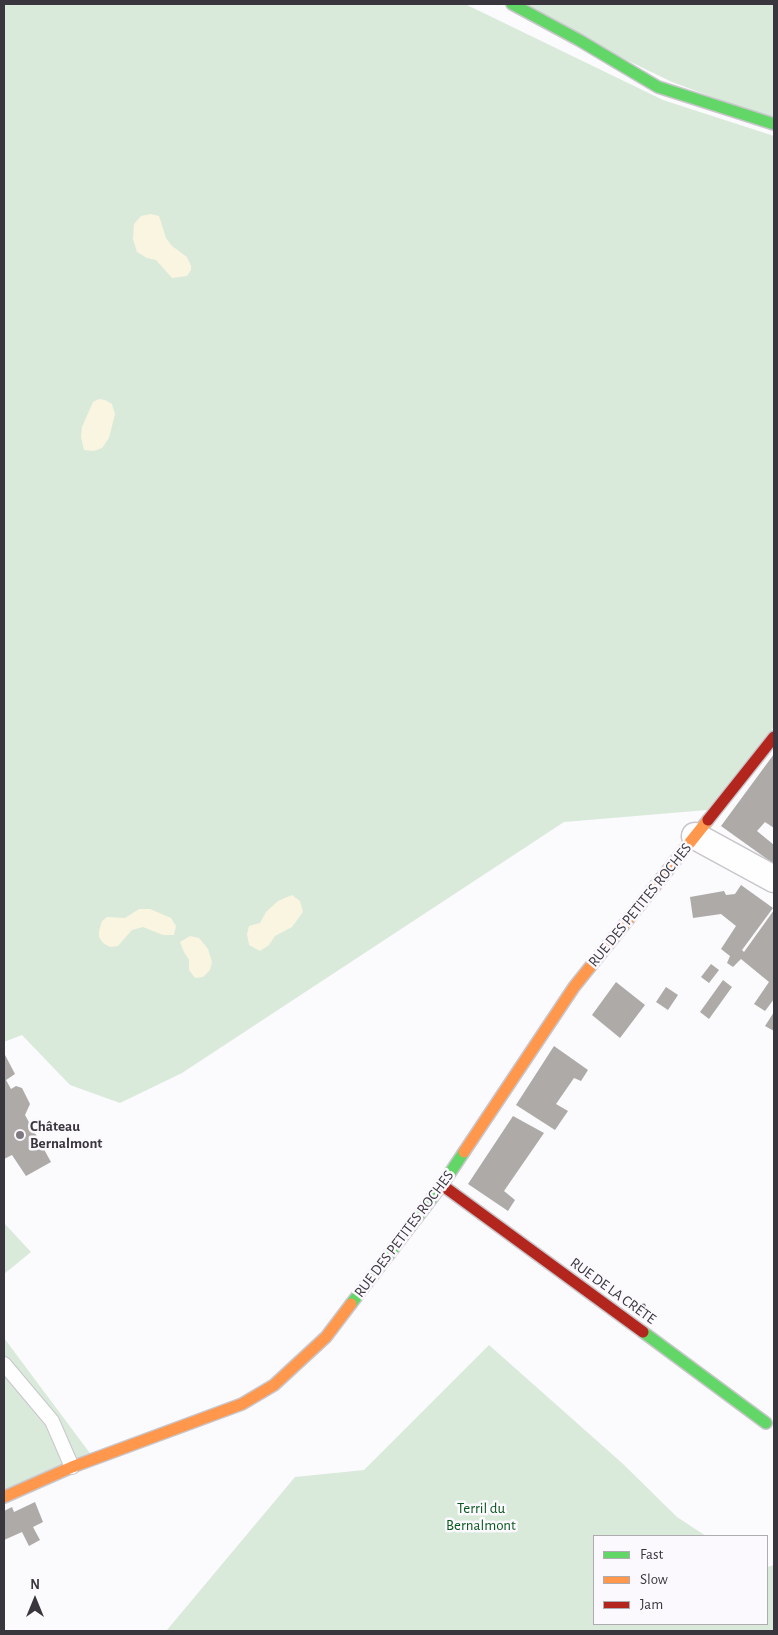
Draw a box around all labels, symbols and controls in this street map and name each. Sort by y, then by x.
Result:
street label: RUE DES PETITES ROCHES [585,839,695,971]
place label: Château Bernalmont [30,1117,102,1152]
marker: Château Bernalmont [14,1129,26,1141]
street label: RUE DES PETITES ROCHES [350,1167,458,1301]
street label: RUE DE LA CRÊTE [567,1254,659,1328]
park label: Terril du Bernalmont [446,1499,516,1534]
legend [593,1535,768,1625]
text: Fast [640,1547,663,1562]
text: Slow [640,1572,668,1587]
north arrow [10,1575,60,1625]
text: N [30,1578,40,1592]
text: Jam [640,1597,663,1612]

